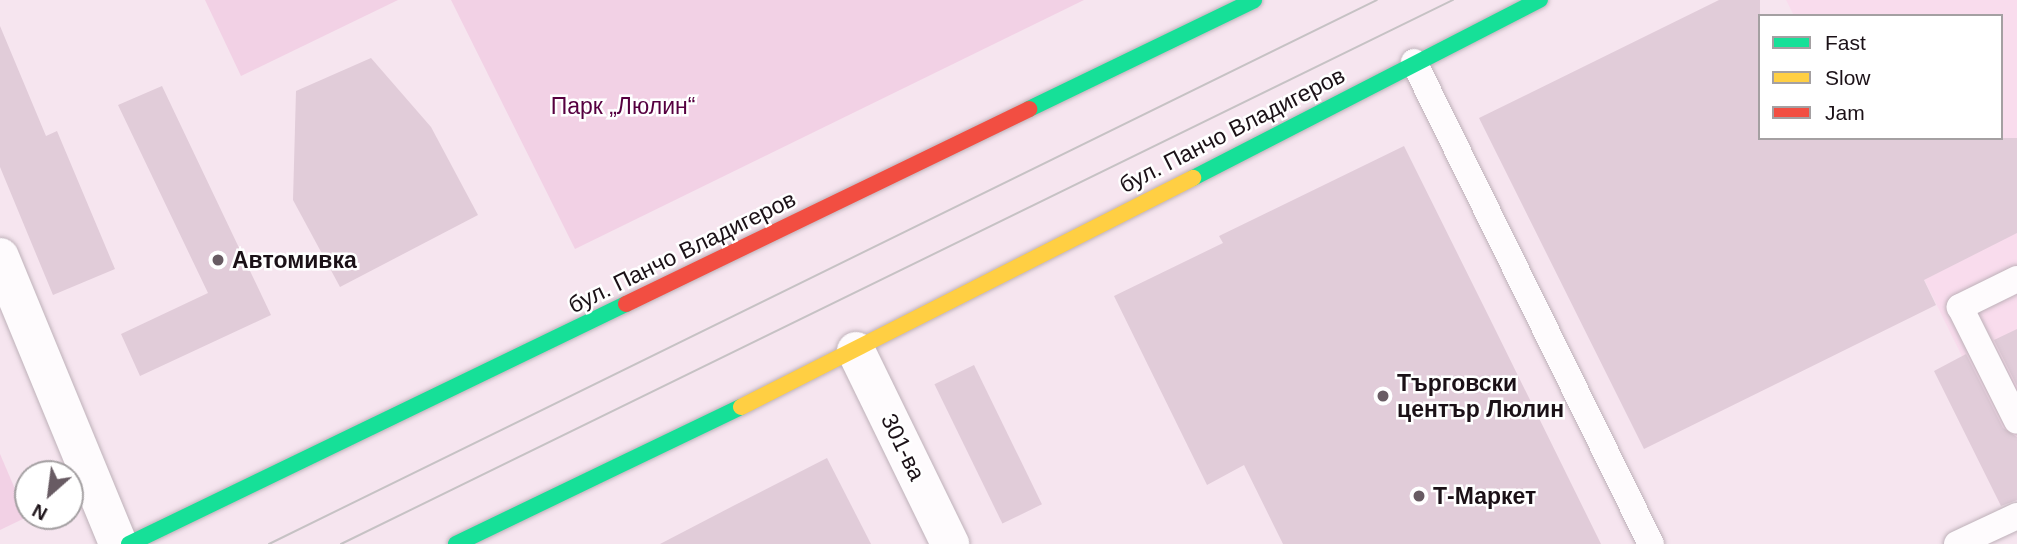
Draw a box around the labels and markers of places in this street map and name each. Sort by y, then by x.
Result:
place label: Автомивка [232,246,357,274]
marker: Автомивка [210,252,226,268]
place label: Търговски център Люлин [1397,369,1564,423]
marker: Търговски център Люлин [1375,388,1391,404]
place label: Т-Маркет [1433,482,1536,510]
marker: Т-Маркет [1411,488,1427,504]

